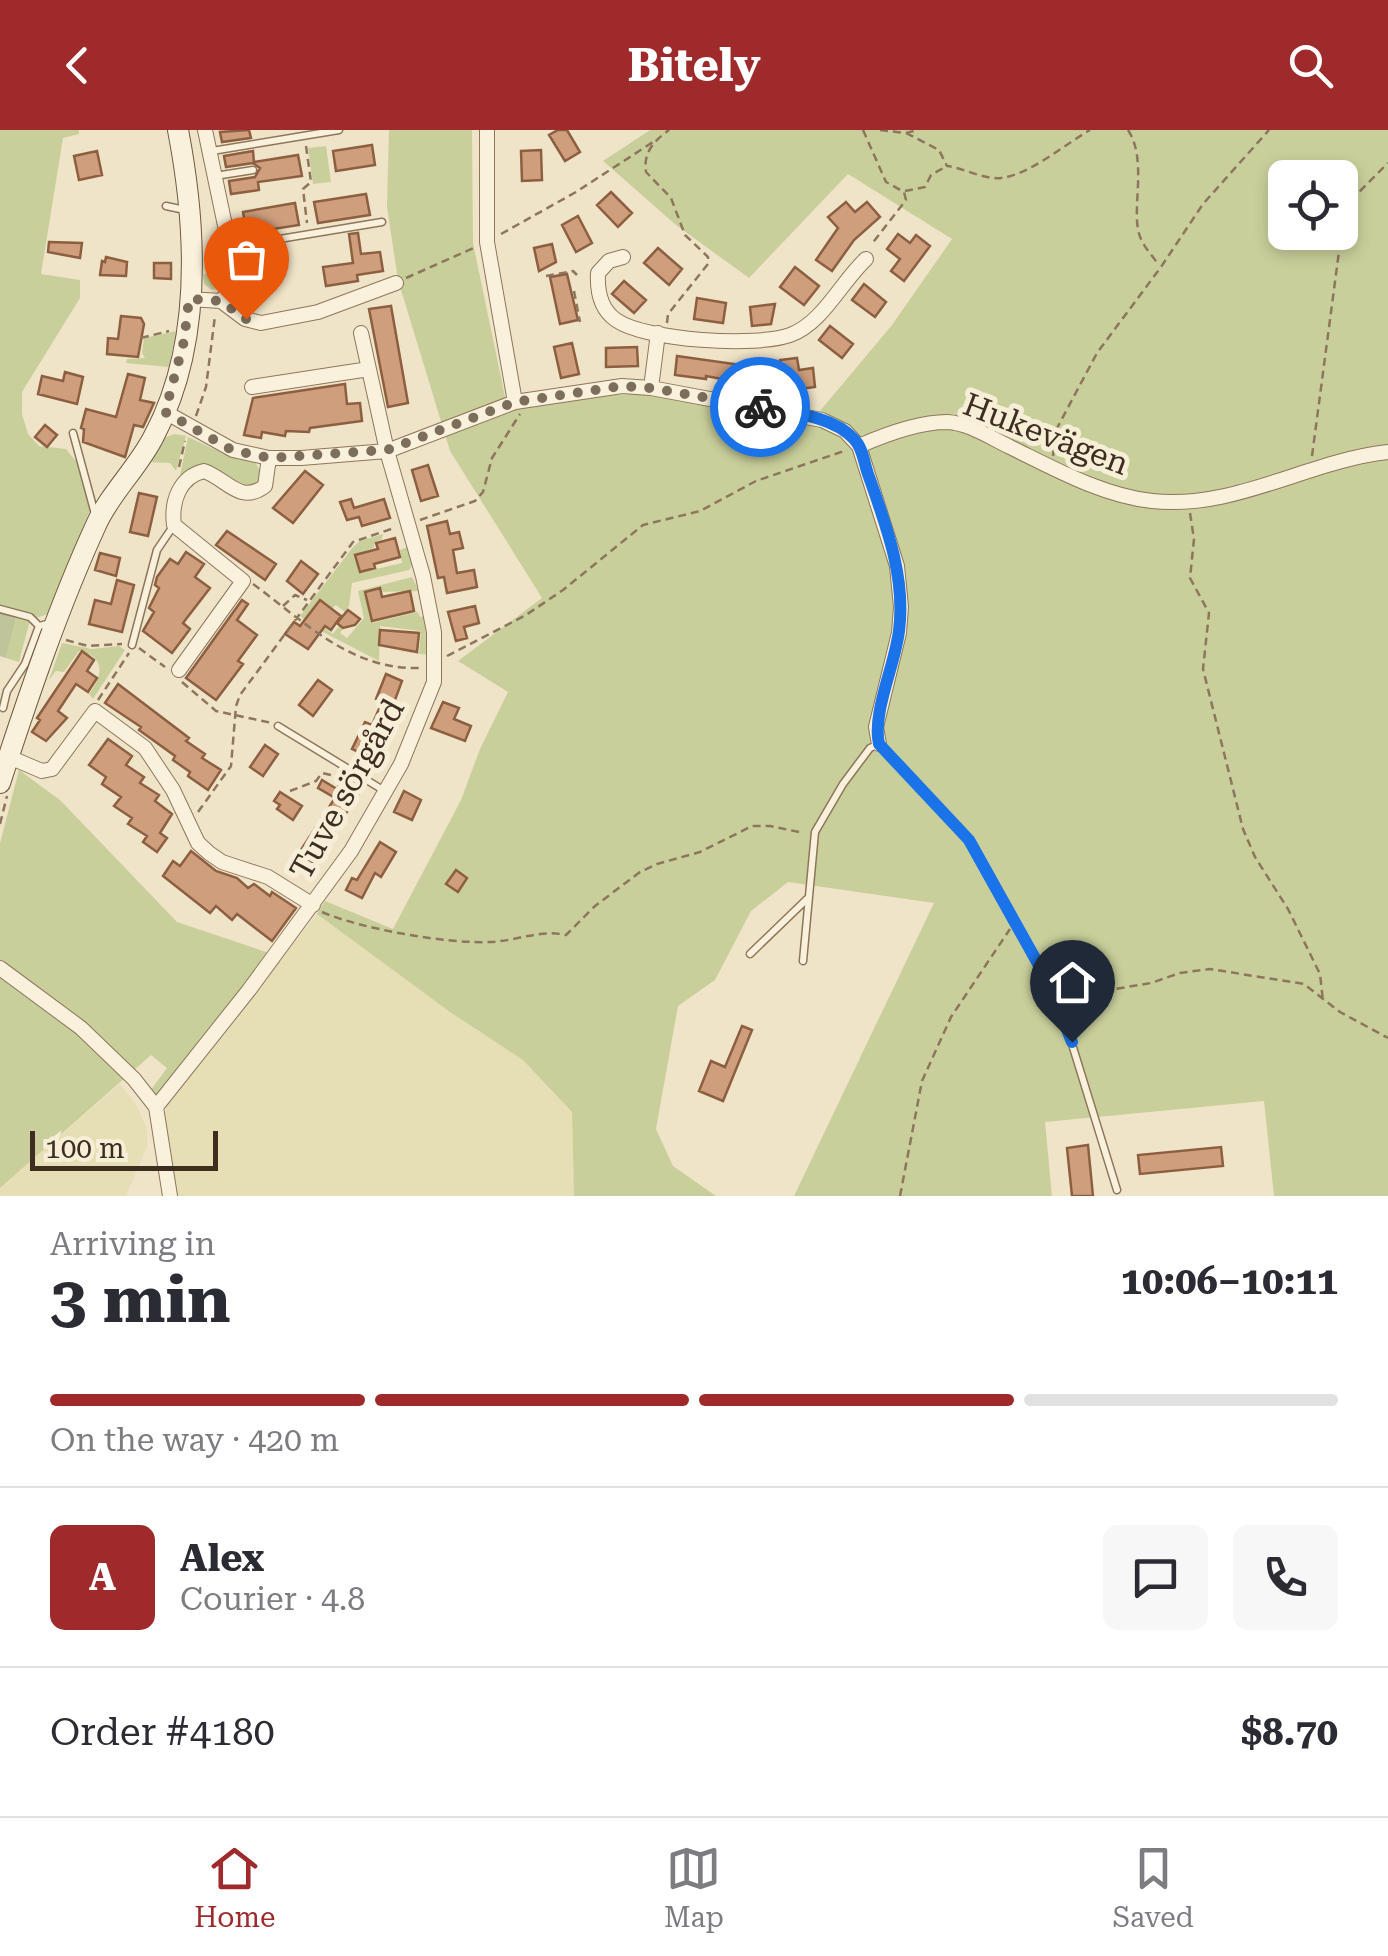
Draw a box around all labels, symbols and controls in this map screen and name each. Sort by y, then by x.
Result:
icon: back [50,38,105,93]
icon: search [1283,38,1338,93]
text: Bitely [627,39,761,92]
map controls [1268,160,1358,250]
button: locate [1268,160,1358,250]
pin [204,217,289,320]
icon: bag [219,232,274,287]
courier [710,357,810,457]
icon: bike [733,380,788,435]
street label: Hukevägen [958,385,1134,483]
street label: Tuve sörgård [282,692,412,886]
pin [1030,940,1115,1043]
icon: home [1045,955,1100,1010]
scale bar [30,1126,218,1170]
text: 100 m [45,1132,125,1165]
text: Arriving in [50,1225,215,1263]
text: 10:06–10:11 [1121,1259,1338,1303]
text: 3 min [50,1262,231,1338]
text: On the way · 420 m [50,1421,339,1459]
button: chat [1103,1525,1208,1630]
button: phone [1233,1525,1338,1630]
text: Alex [180,1536,264,1580]
text: A [89,1555,116,1599]
text: Courier · 4.8 [180,1580,365,1618]
text: Order #4180 [50,1710,275,1754]
text: $8.70 [1241,1710,1338,1754]
tab: Home [194,1841,275,1934]
tab: Map [664,1841,724,1934]
tab: Saved [1113,1841,1194,1934]

